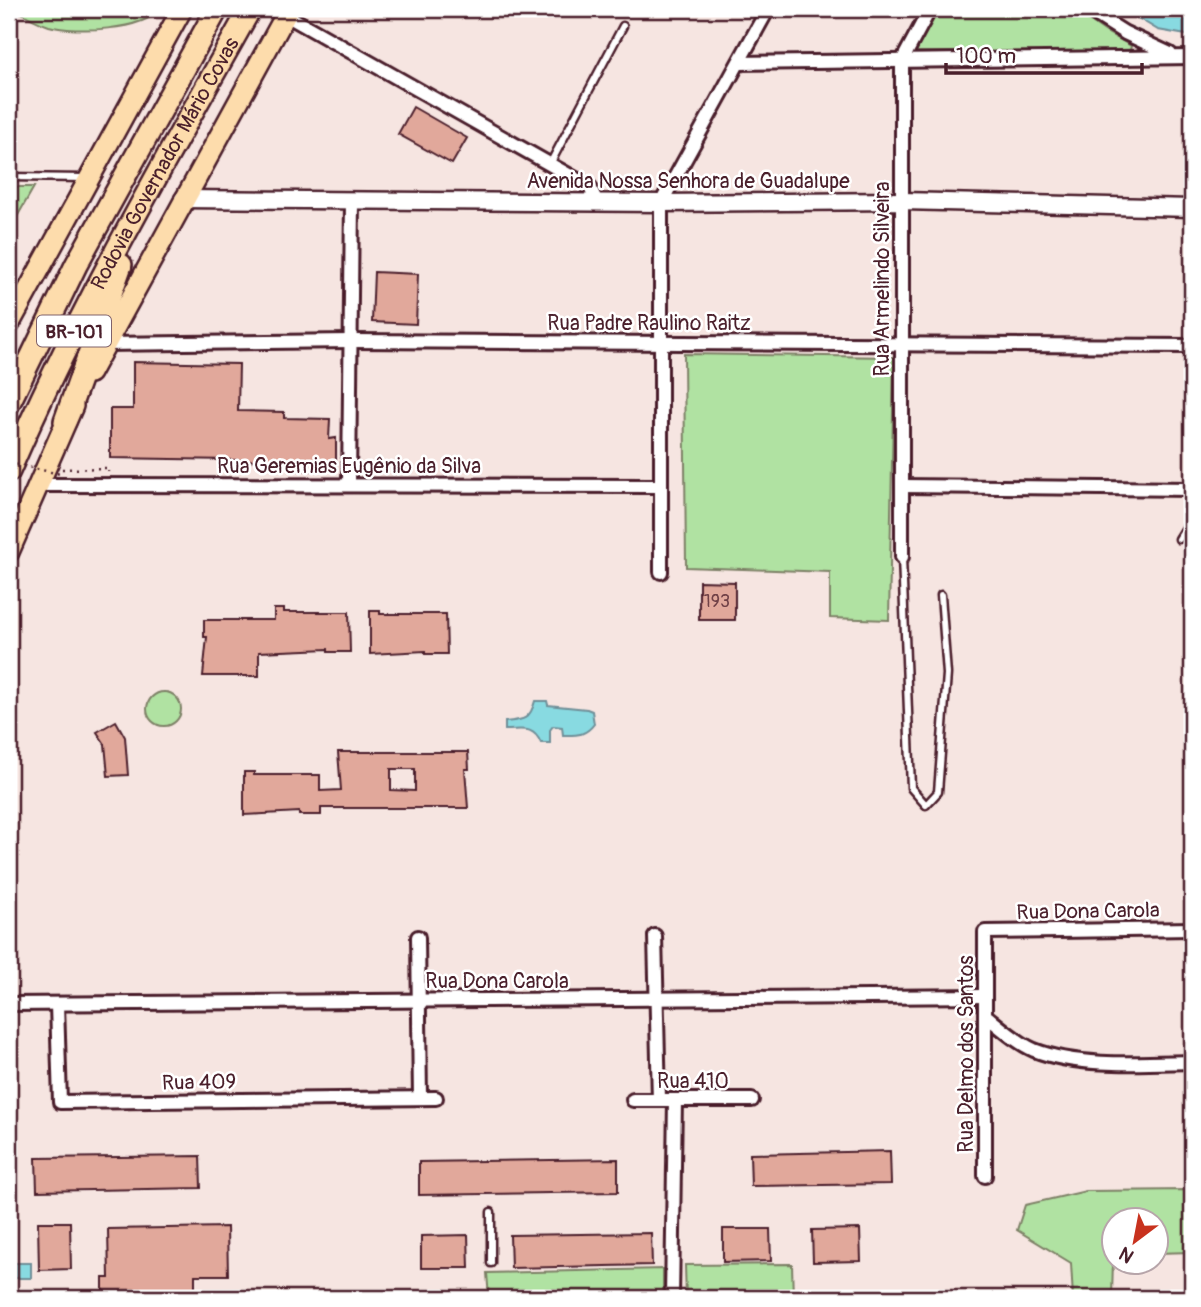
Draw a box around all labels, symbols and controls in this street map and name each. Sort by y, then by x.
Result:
street label: Rodovia Governador Mário Covas [85,32,246,295]
scale bar [946,32,1142,76]
text: 100 m [956,43,1016,70]
street label: Avenida Nossa Senhora de Guadalupe [526,168,850,195]
street label: Rua Armelindo Silveira [869,181,896,377]
street label: Rua Padre Raulino Raitz [547,310,751,337]
road number: BR-101 [37,316,111,346]
street label: Rua Geremias Eugênio da Silva [217,453,481,480]
house number: 193 [704,590,730,613]
street label: Rua Dona Carola [1016,897,1160,926]
street label: Rua Delmo dos Santos [953,955,980,1153]
street label: Rua Dona Carola [425,968,569,995]
street label: Rua 409 [162,1068,236,1097]
street label: Rua 410 [657,1068,729,1095]
north arrow [1100,1206,1170,1276]
text: N [1115,1241,1138,1268]

